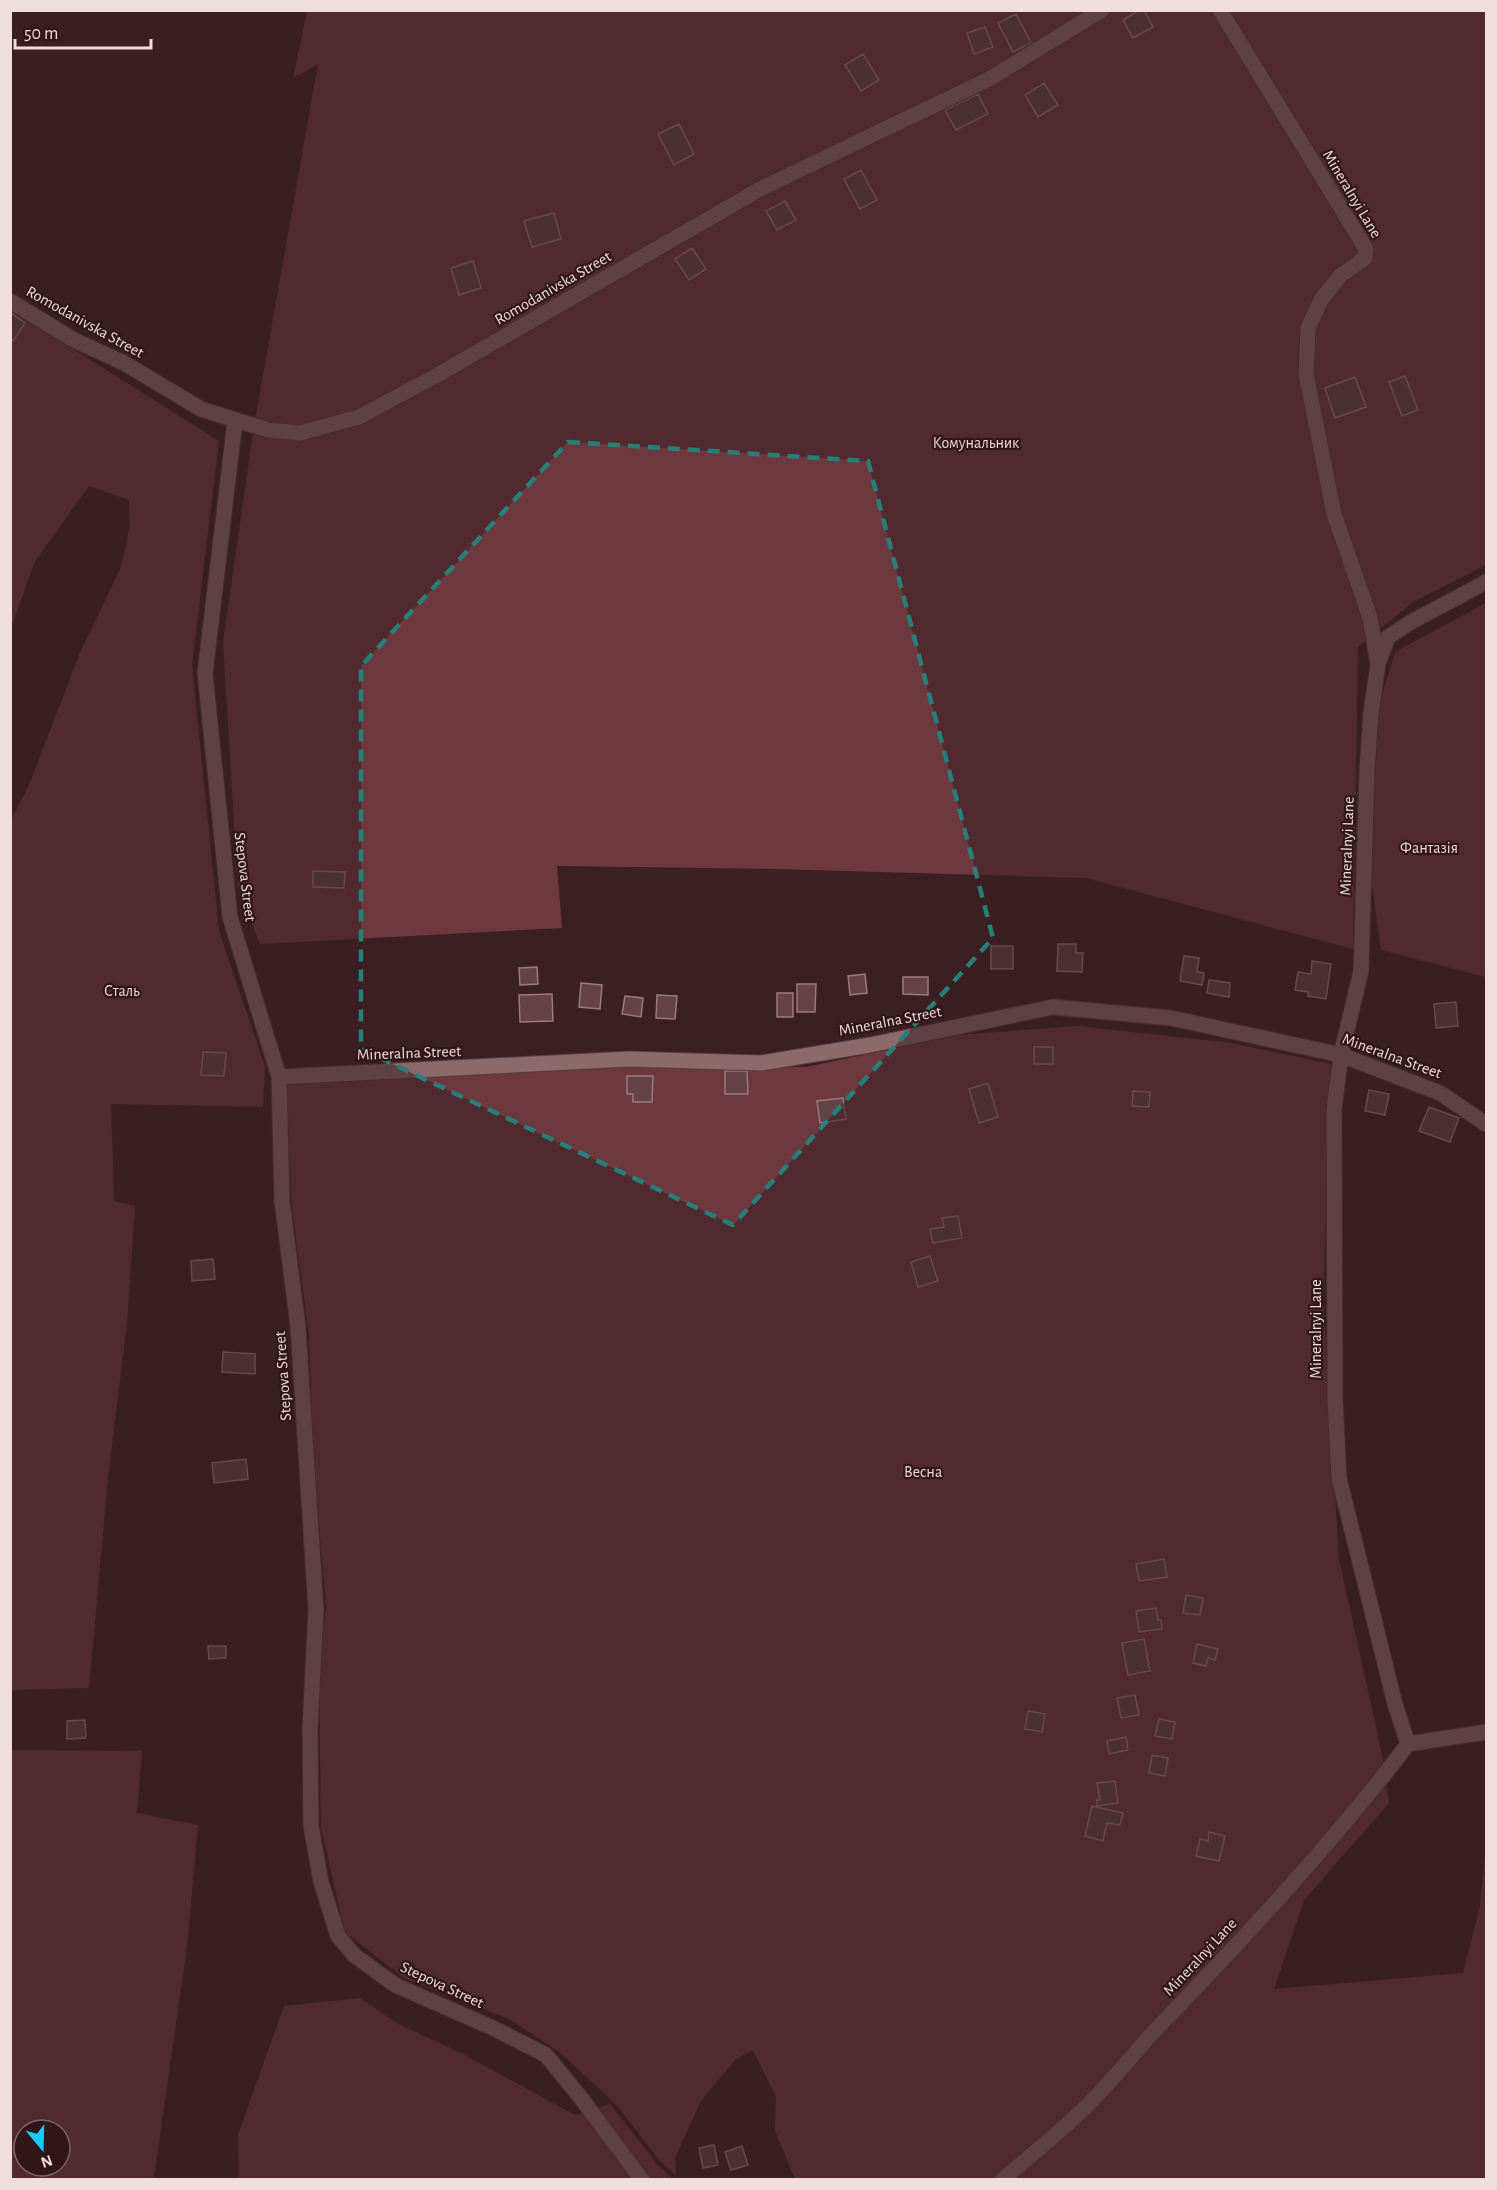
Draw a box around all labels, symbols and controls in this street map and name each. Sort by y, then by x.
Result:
scale bar [15,12,152,50]
text: 50 m [24,25,58,43]
street label: Mineralnyi Lane [1319,147,1384,241]
street label: Romodanivska Street [492,248,614,328]
street label: Romodanivska Street [24,283,146,361]
park label: Комунальник [933,435,1020,452]
street label: Mineralnyi Lane [1337,796,1358,896]
street label: Stepova Street [232,831,258,923]
park label: Фантазія [1400,840,1458,856]
park label: Сталь [104,983,140,999]
street label: Mineralna Street [837,1003,943,1039]
street label: Mineralna Street [1340,1031,1444,1081]
street label: Mineralna Street [357,1043,461,1063]
street label: Mineralnyi Lane [1308,1279,1325,1379]
street label: Stepova Street [272,1331,294,1421]
park label: Весна [904,1464,942,1480]
street label: Mineralnyi Lane [1160,1915,1240,1999]
street label: Stepova Street [398,1959,486,2011]
north arrow [12,2118,72,2178]
text: N [39,2152,54,2171]

